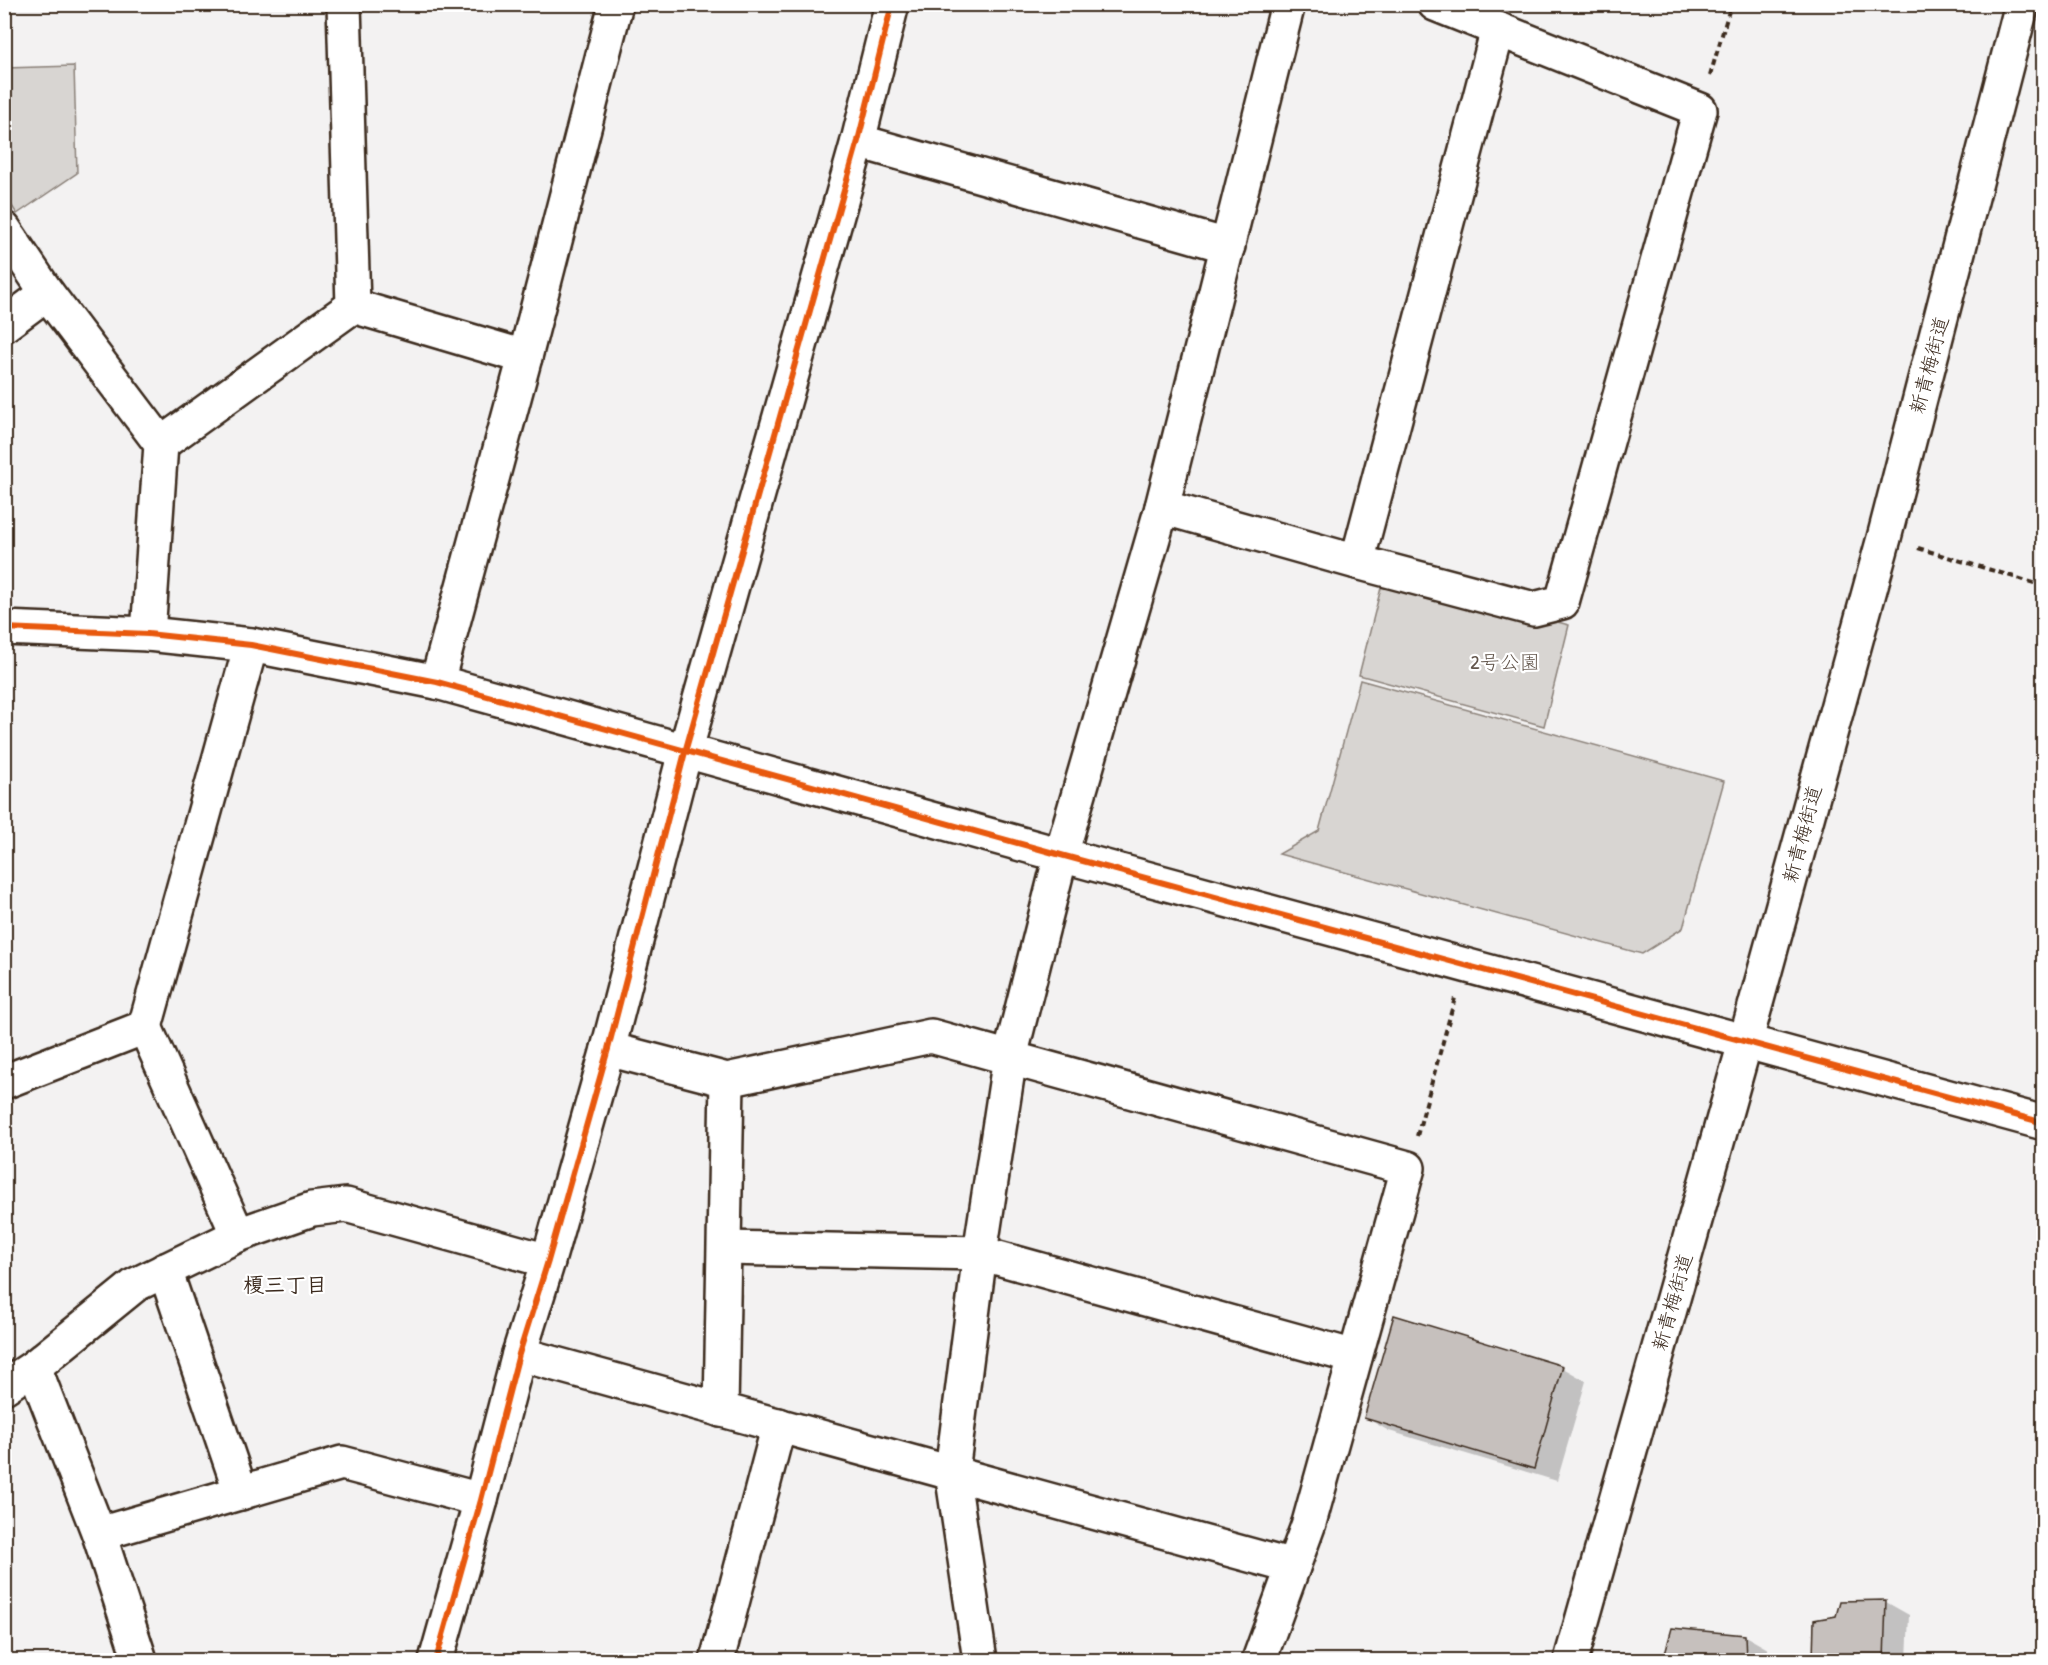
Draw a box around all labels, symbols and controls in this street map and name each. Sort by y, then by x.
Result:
street label: 新青梅街道 [1903,313,1954,417]
park label: 2号公園 [1470,648,1540,675]
street label: 新青梅街道 [1776,782,1827,886]
street label: 新青梅街道 [1645,1250,1698,1354]
district label: 榎三丁目 [243,1270,327,1299]

